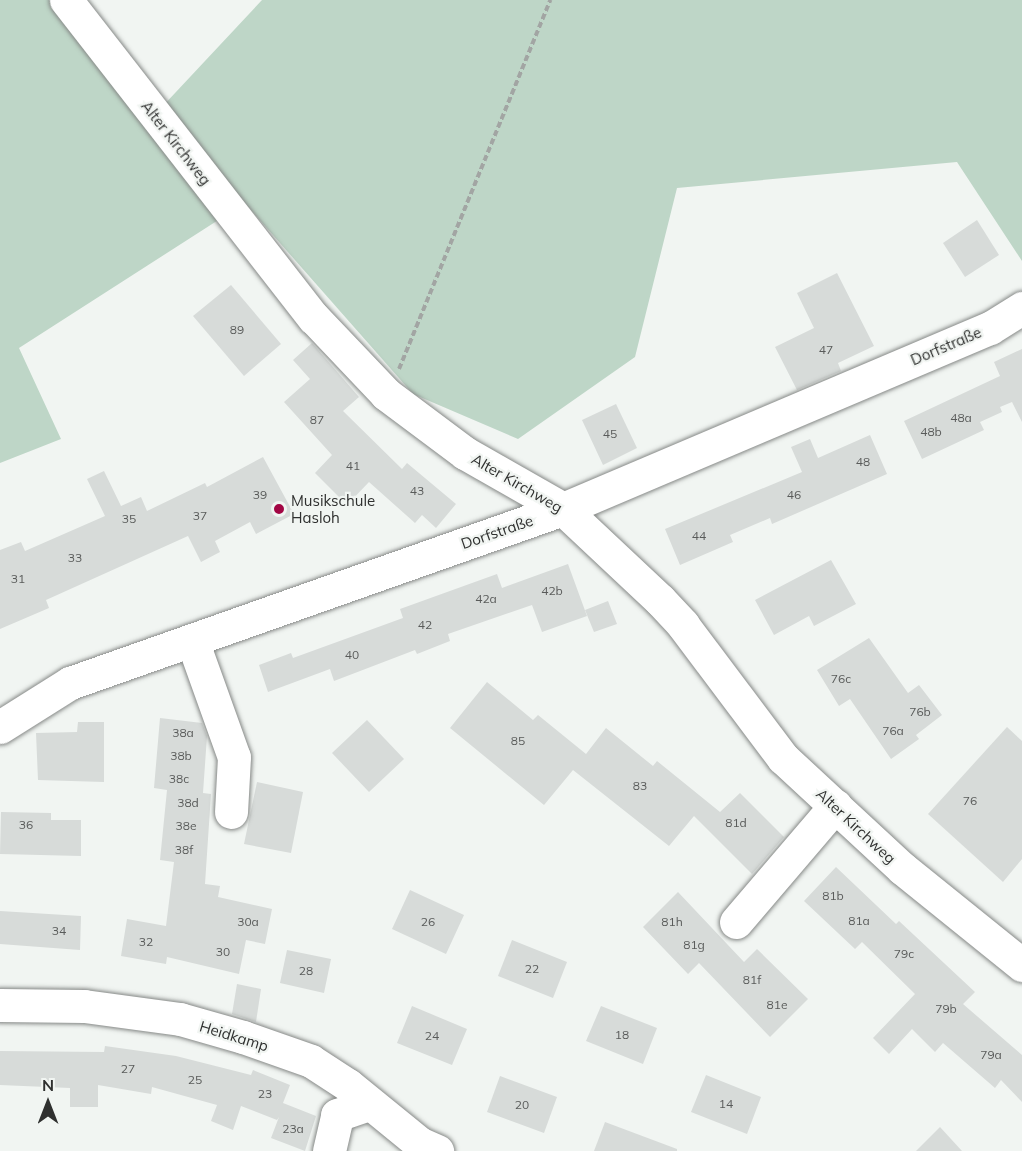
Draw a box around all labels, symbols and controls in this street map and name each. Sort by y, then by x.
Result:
street label: Alter Kirchweg [138,97,214,189]
house number: 89 [230,323,244,337]
street label: Dorfstraße [908,323,984,369]
house number: 47 [819,343,833,357]
house number: 48a [950,411,972,425]
house number: 87 [310,413,324,427]
house number: 48b [920,425,942,439]
house number: 45 [603,427,617,441]
street label: Alter Kirchweg [468,450,566,516]
house number: 48 [856,455,870,469]
house number: 41 [346,459,360,473]
house number: 43 [410,484,424,498]
house number: 39 [253,488,267,502]
house number: 46 [787,488,801,502]
place label: Musikschule Hasloh [291,491,375,526]
marker: Musikschule Hasloh [272,502,286,516]
house number: 37 [193,509,207,523]
street label: Dorfstraße [458,511,536,553]
house number: 35 [122,512,136,526]
house number: 44 [692,529,706,543]
house number: 33 [68,551,82,565]
house number: 31 [11,572,25,586]
house number: 42b [541,584,563,598]
house number: 42a [475,592,497,606]
house number: 42 [418,618,432,632]
house number: 40 [345,648,359,662]
house number: 76c [831,672,851,686]
house number: 76b [909,705,931,719]
house number: 76a [882,724,904,738]
house number: 38a [172,726,194,740]
house number: 85 [511,734,525,748]
house number: 38b [170,749,192,763]
house number: 38c [169,772,189,786]
house number: 83 [633,779,647,793]
street label: Alter Kirchweg [813,785,899,867]
house number: 76 [963,794,977,808]
house number: 38d [177,796,199,810]
house number: 81d [725,816,747,830]
house number: 36 [19,818,33,832]
house number: 38e [176,819,196,833]
house number: 38f [175,843,193,857]
house number: 81b [822,889,844,903]
house number: 81a [848,914,870,928]
house number: 30a [237,915,259,929]
house number: 26 [421,915,435,929]
house number: 81h [661,915,683,929]
house number: 34 [52,924,66,938]
house number: 32 [139,935,153,949]
house number: 81g [683,938,705,952]
house number: 30 [216,945,230,959]
house number: 79c [894,947,914,961]
house number: 22 [525,962,539,976]
house number: 28 [299,964,313,978]
house number: 81f [743,973,761,987]
house number: 81e [767,998,787,1012]
house number: 79b [935,1002,957,1016]
street label: Heidkamp [197,1017,271,1055]
house number: 18 [615,1028,629,1042]
house number: 24 [425,1029,439,1043]
house number: 79a [980,1048,1002,1062]
house number: 27 [121,1062,135,1076]
north arrow [18,1073,78,1133]
house number: 25 [188,1073,202,1087]
text: N [42,1075,54,1095]
house number: 23 [258,1087,272,1101]
house number: 14 [719,1097,733,1111]
house number: 20 [515,1098,529,1112]
house number: 23a [282,1122,304,1136]

